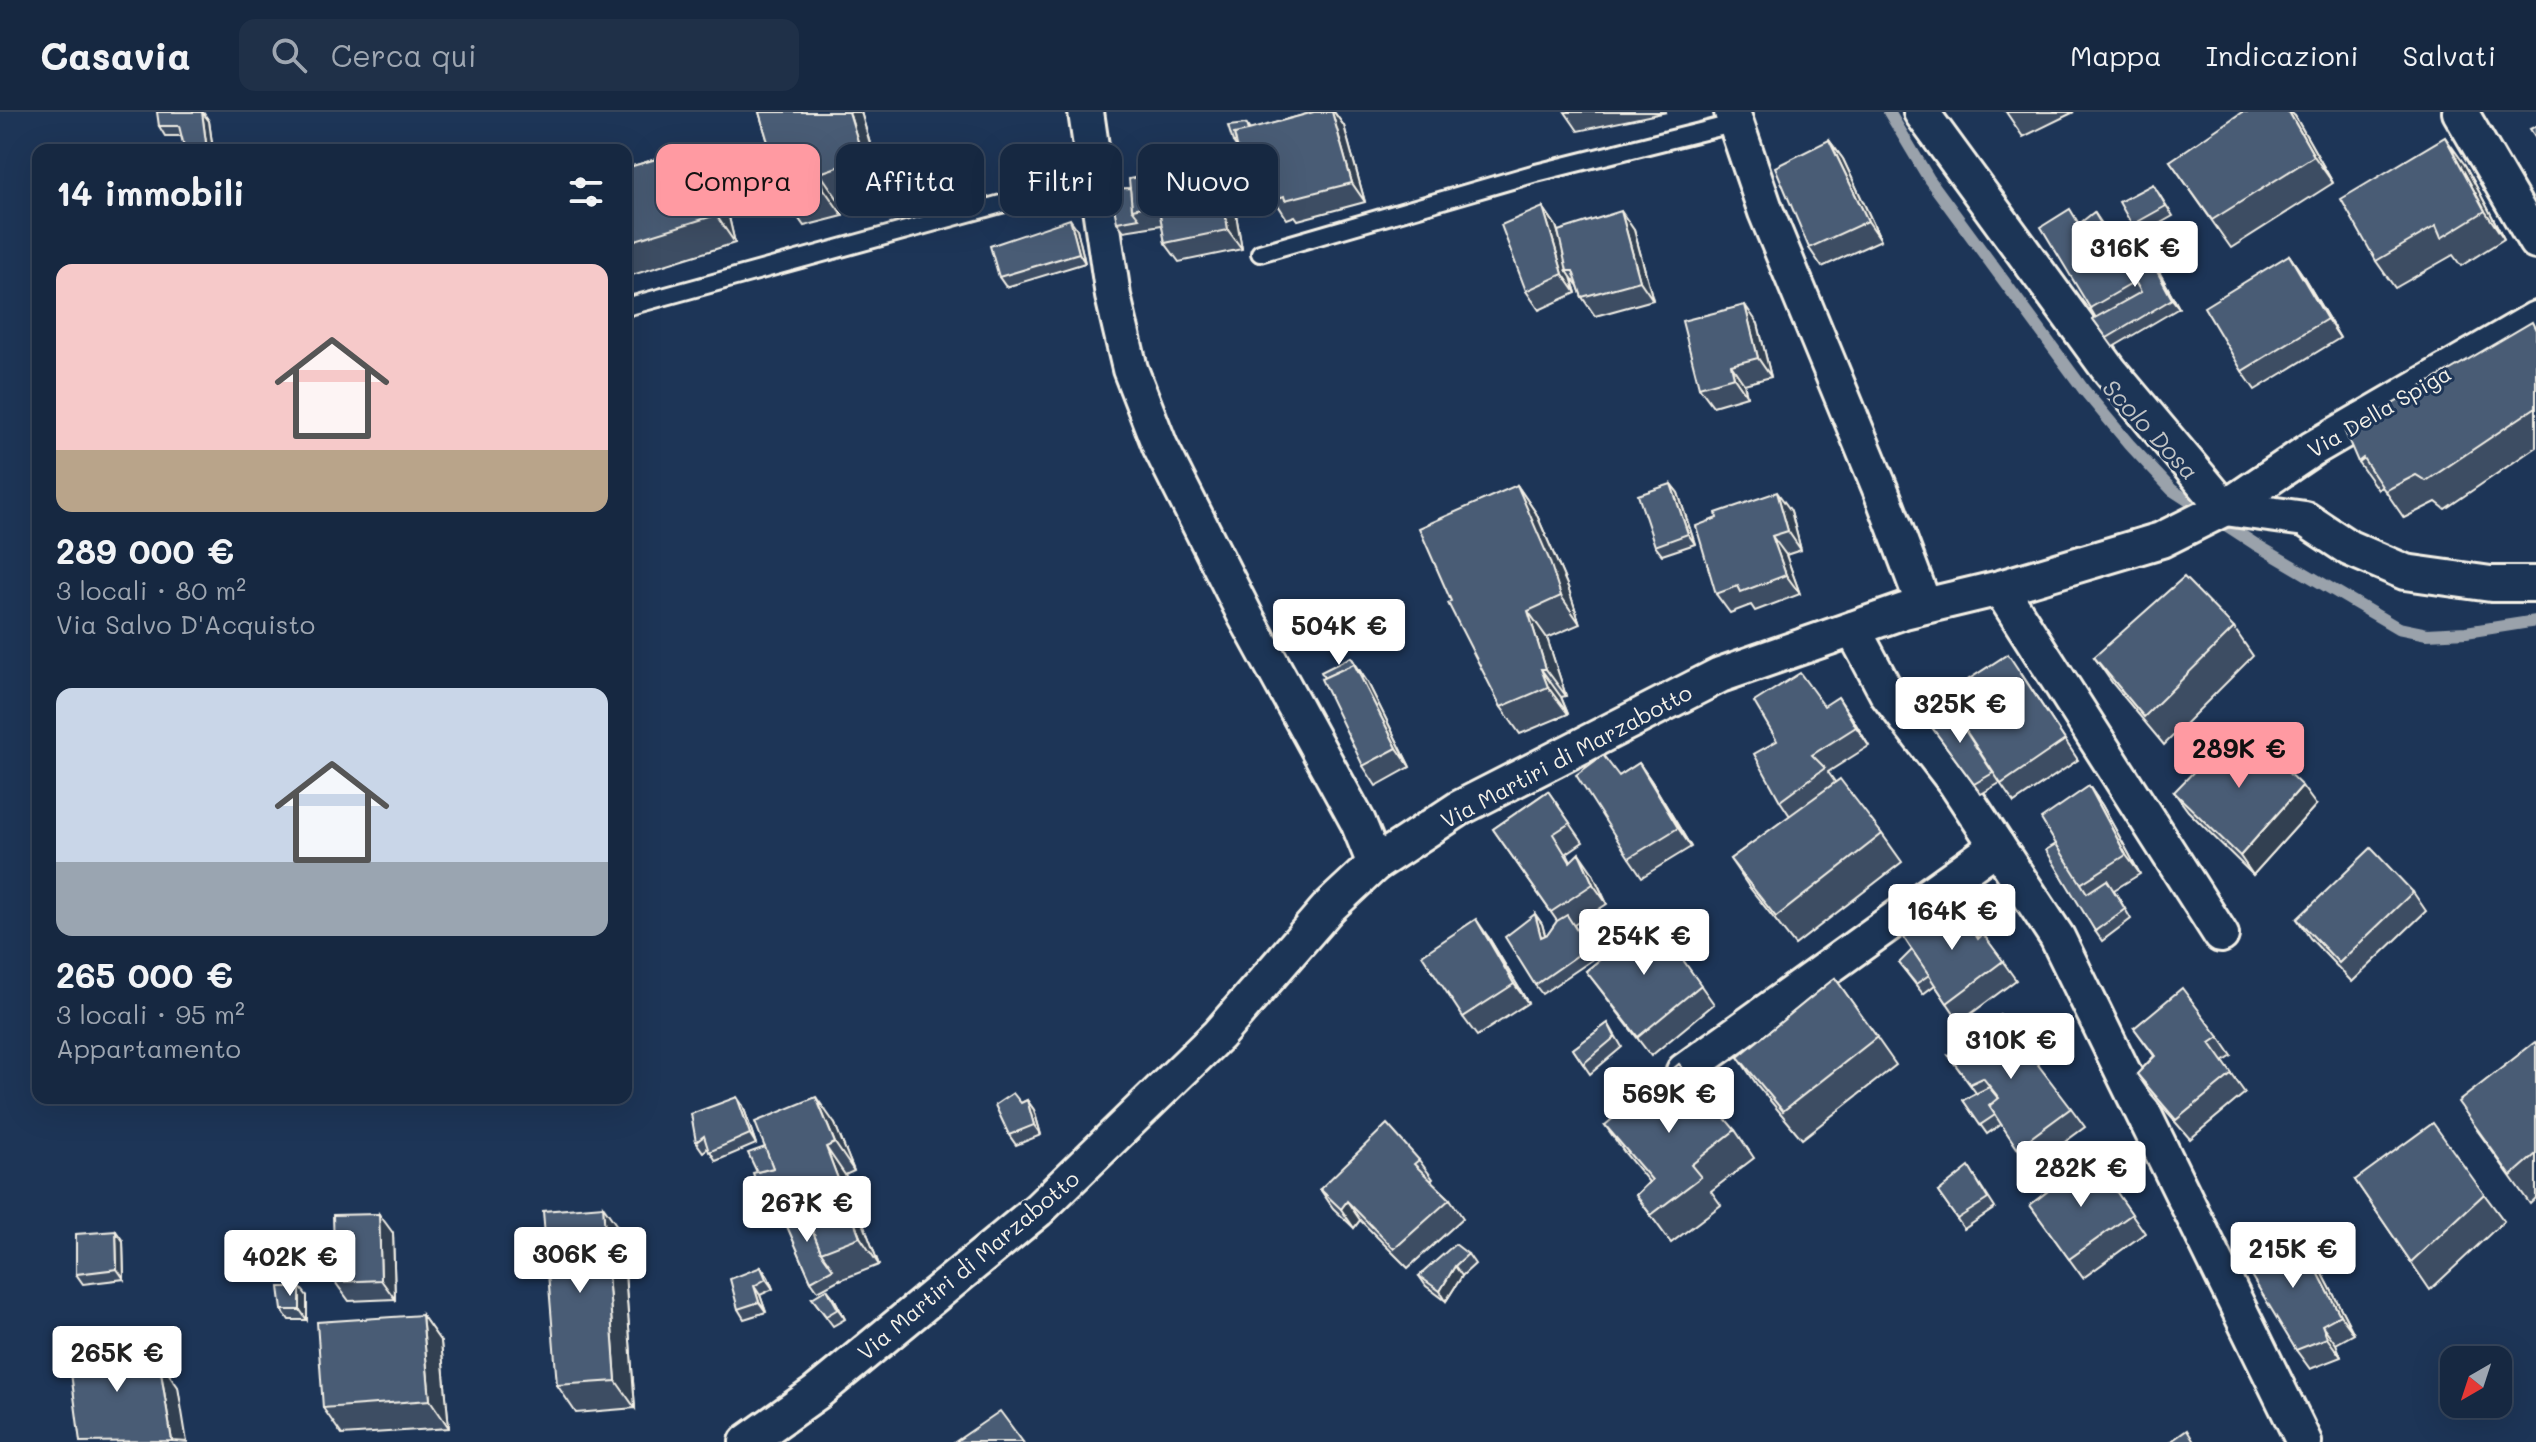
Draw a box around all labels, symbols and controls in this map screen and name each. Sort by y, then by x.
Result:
search box [239,19,799,91]
text: Casavia [40,30,191,80]
icon: search [267,33,311,77]
text: Cerca qui [331,35,477,75]
text: Mappa [2070,37,2162,73]
text: Indicazioni [2206,37,2359,73]
text: Salvati [2403,37,2496,73]
chip: Compra [656,144,820,216]
chip: Affitta [836,144,984,216]
chip: Filtri [1000,144,1122,216]
chip: Nuovo [1138,144,1278,216]
text: 14 immobili [56,170,245,215]
icon: filters [564,170,608,214]
pin: 316K € [2070,221,2200,289]
text: 316K € [2090,230,2180,264]
icon: home [260,316,404,460]
street label: Via Della Spiga [2302,358,2456,464]
water label: Scolo Dosa [2096,372,2206,486]
text: 289 000 € [56,528,234,573]
text: 3 locali · 80 m² [56,573,246,607]
pin: 504K € [1274,599,1404,667]
text: Via Salvo D'Acquisto [56,607,315,641]
text: 504K € [1291,608,1387,642]
street label: Via Martiri di Marzabotto [1435,677,1697,835]
pin: 325K € [1895,677,2025,745]
text: 325K € [1914,686,2006,720]
pin: 289K € [2174,722,2304,790]
text: 289K € [2192,731,2286,765]
icon: home [260,740,404,884]
pin: 164K € [1887,884,2017,952]
text: 164K € [1906,893,1998,927]
pin: 254K € [1579,909,1709,977]
text: 254K € [1597,918,1691,952]
text: 265 000 € [56,952,233,997]
text: 3 locali · 95 m² [56,997,245,1031]
pin: 310K € [1946,1013,2076,1081]
text: 310K € [1965,1022,2057,1056]
text: Appartamento [56,1031,241,1065]
pin: 569K € [1604,1067,1734,1135]
text: 569K € [1622,1076,1716,1110]
pin: 282K € [2016,1141,2146,1209]
text: 282K € [2035,1150,2127,1184]
street label: Via Martiri di Marzabotto [851,1164,1085,1366]
pin: 267K € [742,1176,872,1244]
text: 267K € [761,1185,853,1219]
pin: 215K € [2228,1222,2358,1290]
pin: 306K € [515,1227,645,1295]
pin: 402K € [225,1230,355,1298]
text: 215K € [2249,1231,2337,1265]
text: 306K € [532,1236,628,1270]
text: 402K € [242,1239,338,1273]
pin: 265K € [52,1326,182,1394]
text: 265K € [70,1335,164,1369]
north arrow [2440,1346,2512,1418]
map controls [2440,1346,2512,1418]

